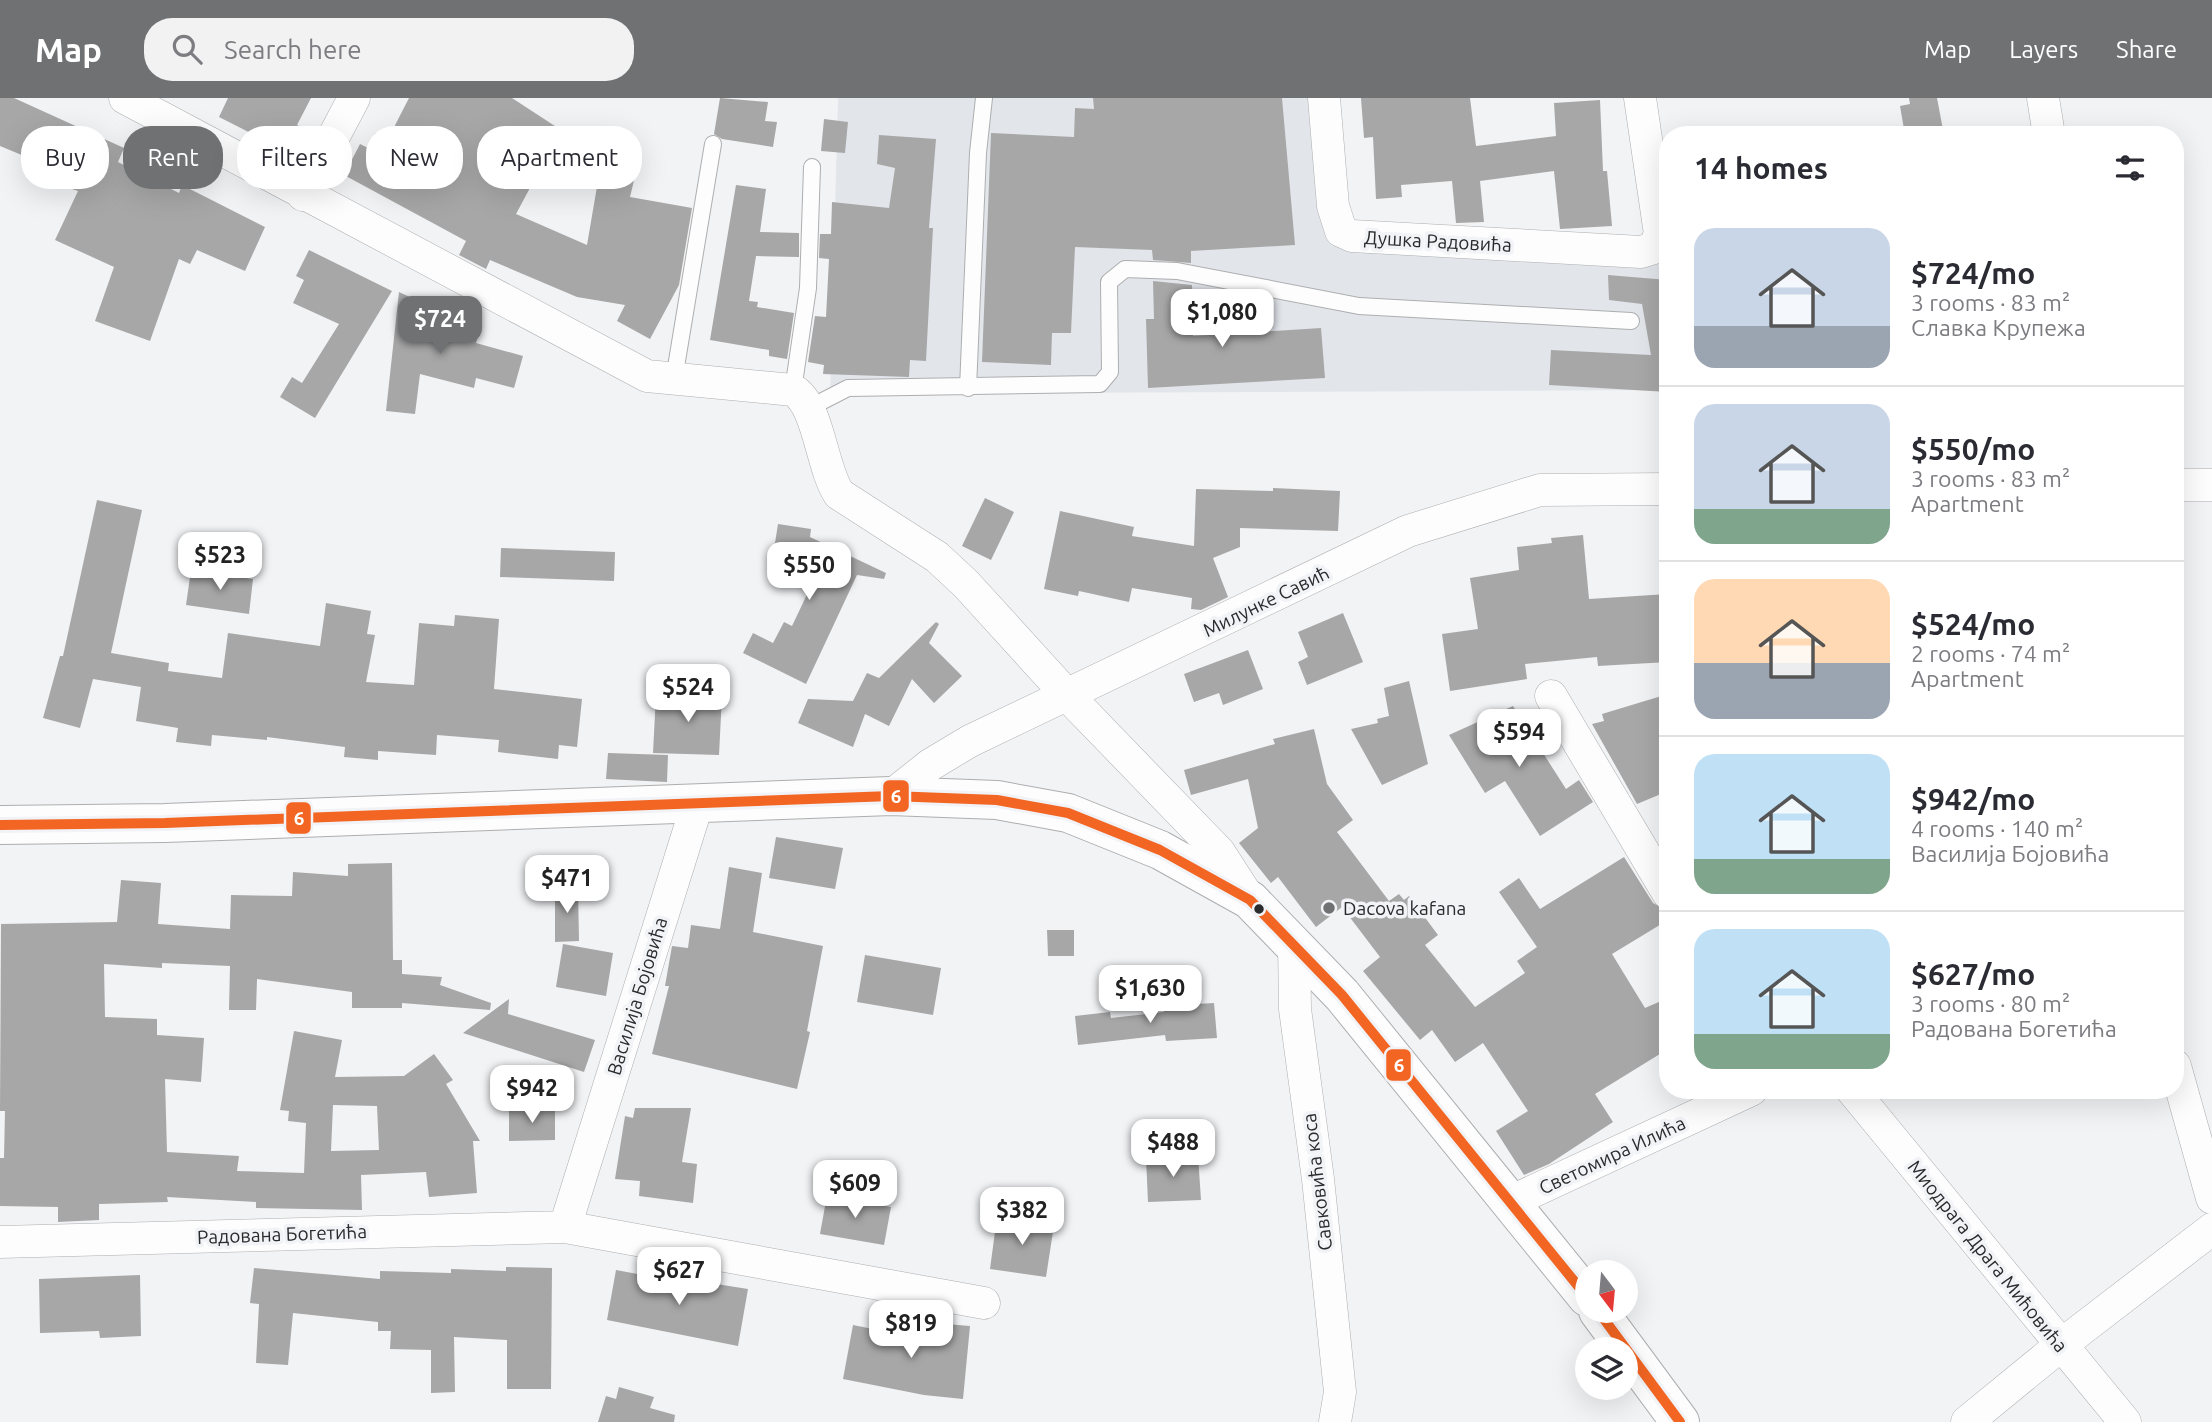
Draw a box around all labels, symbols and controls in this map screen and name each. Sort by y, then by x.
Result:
search box [144,18,634,81]
icon: search [168,30,206,68]
text: Map [35,31,102,68]
text: Search here [224,35,362,64]
text: Map [1924,36,1971,63]
text: Layers [2009,36,2078,63]
text: Share [2116,36,2177,63]
chip: Buy [21,126,109,189]
chip: Rent [123,126,223,189]
chip: Filters [237,126,352,189]
chip: New [366,126,463,189]
chip: Apartment [477,126,642,189]
icon: filters [2111,149,2149,187]
text: 14 homes [1694,151,1828,185]
street label: Душка Радовића [1364,226,1512,256]
icon: home [1750,256,1834,340]
text: $724/mo [1911,256,2035,290]
pin: $1,080 [1165,289,1279,349]
text: 3 rooms · 83 m² [1911,290,2070,315]
pin: $724 [399,296,481,356]
text: $1,080 [1187,299,1257,324]
text: $724 [414,306,466,331]
text: Славка Крупежа [1911,315,2086,340]
icon: home [1750,432,1834,516]
text: $550/mo [1911,432,2035,466]
text: 3 rooms · 83 m² [1911,466,2070,491]
text: Apartment [1911,491,2024,516]
pin: $523 [179,532,261,592]
text: $523 [194,542,246,567]
pin: $550 [768,542,850,602]
text: $550 [783,552,835,577]
street label: Милунке Савић [1199,561,1333,641]
icon: home [1750,607,1834,691]
text: $524/mo [1911,607,2035,641]
text: 2 rooms · 74 m² [1911,641,2070,666]
pin: $524 [647,664,729,724]
text: Apartment [1911,666,2024,691]
text: $524 [662,674,714,699]
pin: $594 [1478,710,1560,769]
text: $594 [1493,719,1545,744]
line badge: 6 [882,779,910,813]
icon: home [1750,782,1834,866]
text: $942/mo [1911,782,2035,816]
text: 6 [891,785,901,807]
line badge: 6 [285,801,312,835]
text: 6 [294,807,304,829]
text: 4 rooms · 140 m² [1911,816,2083,841]
text: Василија Бојовића [1911,841,2109,866]
pin: $471 [526,856,608,915]
text: $471 [541,865,593,890]
place label: Dacova kafana [1343,897,1466,919]
marker: Dacova kafana [1321,900,1337,916]
unlabelled marker [1252,902,1266,916]
street label: Василија Бојовића [603,914,671,1078]
icon: home [1750,957,1834,1041]
text: $627/mo [1911,957,2035,991]
pin: $1,630 [1093,965,1207,1025]
text: $1,630 [1115,975,1185,1000]
text: 3 rooms · 80 m² [1911,991,2070,1016]
text: Радована Богетића [1911,1016,2117,1041]
line badge: 6 [1385,1048,1412,1082]
text: 6 [1394,1054,1404,1076]
pin: $942 [491,1066,573,1125]
text: $942 [506,1075,558,1100]
street label: Светомира Илића [1535,1111,1689,1199]
street label: Савковића коса [1298,1112,1336,1252]
pin: $488 [1132,1119,1214,1179]
text: $488 [1147,1129,1199,1154]
street label: Миодрага Драга Мићовића [1904,1156,2072,1356]
pin: $609 [814,1160,896,1220]
text: $609 [829,1170,881,1195]
pin: $382 [981,1188,1063,1247]
text: $382 [996,1197,1048,1222]
street label: Радована Богетића [197,1220,367,1248]
pin: $627 [638,1248,720,1307]
text: $627 [653,1257,705,1282]
north arrow [1575,1260,1638,1323]
map controls [1575,1260,1638,1400]
pin: $819 [870,1300,952,1360]
text: $819 [885,1310,937,1335]
button: layers [1575,1337,1638,1400]

